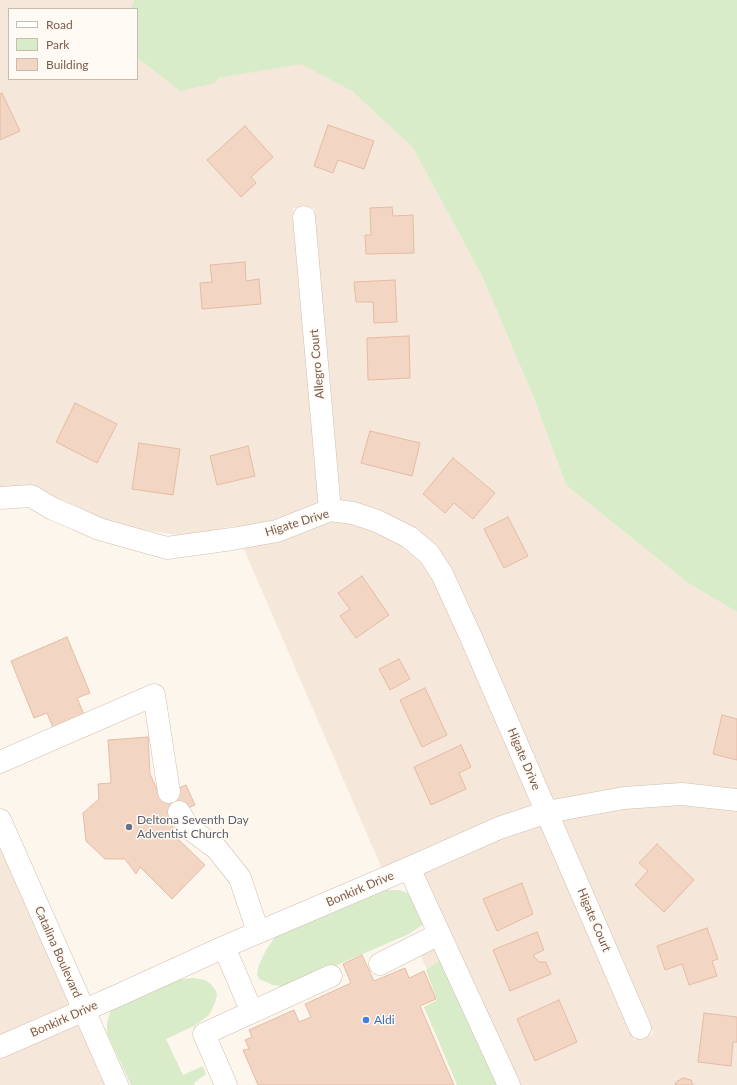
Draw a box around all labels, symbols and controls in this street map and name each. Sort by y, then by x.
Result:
legend [8,8,138,80]
text: Road [46,17,73,32]
text: Park [46,37,69,52]
text: Building [46,57,89,72]
street label: Allegro Court [307,328,327,400]
street label: Higate Drive [263,506,331,540]
street label: Higate Drive [504,726,544,792]
place label: Deltona Seventh Day Adventist Church [137,813,249,841]
marker: Deltona Seventh Day Adventist Church [124,822,134,832]
street label: Bonkirk Drive [324,868,396,910]
street label: Higate Court [574,886,614,954]
street label: Catalina Boulevard [31,904,85,1000]
street label: Bonkirk Drive [28,998,100,1040]
place label: Aldi [374,1013,395,1027]
marker: Aldi [361,1015,371,1025]

